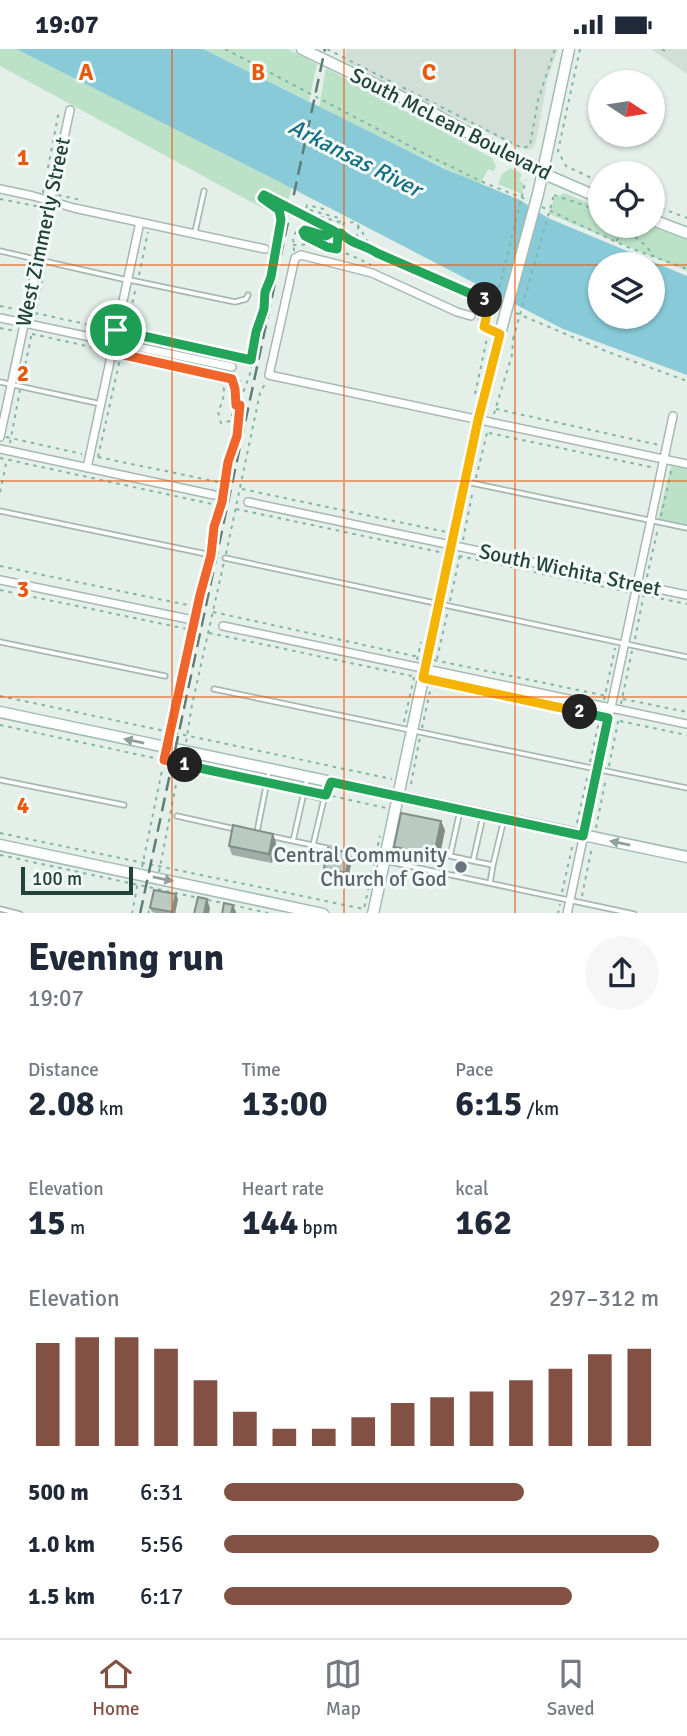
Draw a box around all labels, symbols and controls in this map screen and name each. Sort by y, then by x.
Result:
text: 19:07 [35,9,99,41]
text: A [79,58,94,87]
text: B [251,58,265,87]
text: C [422,58,436,87]
street label: South McLean Boulevard [346,62,556,186]
north arrow [588,70,665,147]
map controls [588,70,665,329]
water label: Arkansas River [284,112,429,205]
street label: West Zimmerly Street [10,135,76,329]
text: 1 [17,143,29,172]
button: locate [588,161,665,238]
button: layers [588,252,665,329]
pin: 3 [468,282,503,317]
text: 3 [479,287,490,311]
pin [86,300,146,360]
icon: arrive [97,311,135,349]
text: 2 [17,359,29,388]
street label: South Wichita Street [477,538,663,602]
text: 3 [17,575,29,604]
pin: 2 [562,695,598,729]
text: 2 [574,699,585,723]
one-way arrow [123,735,145,746]
pin: 1 [168,747,202,783]
text: 1 [179,752,190,776]
text: 4 [17,791,29,820]
one-way arrow [609,838,631,849]
place label: Central Community Church of God [273,842,447,892]
marker: Central Community Church of God [453,859,469,875]
scale bar [21,865,133,896]
text: 100 m [32,867,82,891]
one-way arrow [152,873,174,884]
text: Evening run [28,934,224,981]
button: share [585,936,659,1010]
text: 19:07 [28,984,84,1013]
text: Distance [28,1058,99,1082]
text: Time [242,1058,281,1082]
text: Pace [455,1058,494,1082]
text: 2.08 [28,1082,95,1125]
text: 13:00 [242,1082,328,1125]
text: 6:15 [455,1082,522,1125]
text: km [95,1097,124,1121]
text: /km [522,1097,559,1121]
text: Elevation [28,1177,104,1201]
text: Heart rate [242,1177,324,1201]
text: kcal [455,1177,489,1201]
text: 15 [28,1201,66,1244]
text: 144 [242,1201,298,1244]
text: 162 [455,1201,512,1244]
text: m [66,1216,85,1240]
text: bpm [298,1216,338,1240]
text: Elevation [28,1284,120,1313]
text: 297–312 m [549,1284,659,1313]
text: 500 m [28,1478,89,1507]
text: 6:31 [140,1478,183,1507]
text: 1.0 km [28,1530,95,1559]
text: 5:56 [140,1530,183,1559]
text: 1.5 km [28,1582,95,1611]
text: 6:17 [140,1582,183,1611]
tab: Home [92,1655,140,1721]
tab: Map [324,1655,362,1721]
tab: Saved [547,1655,595,1721]

